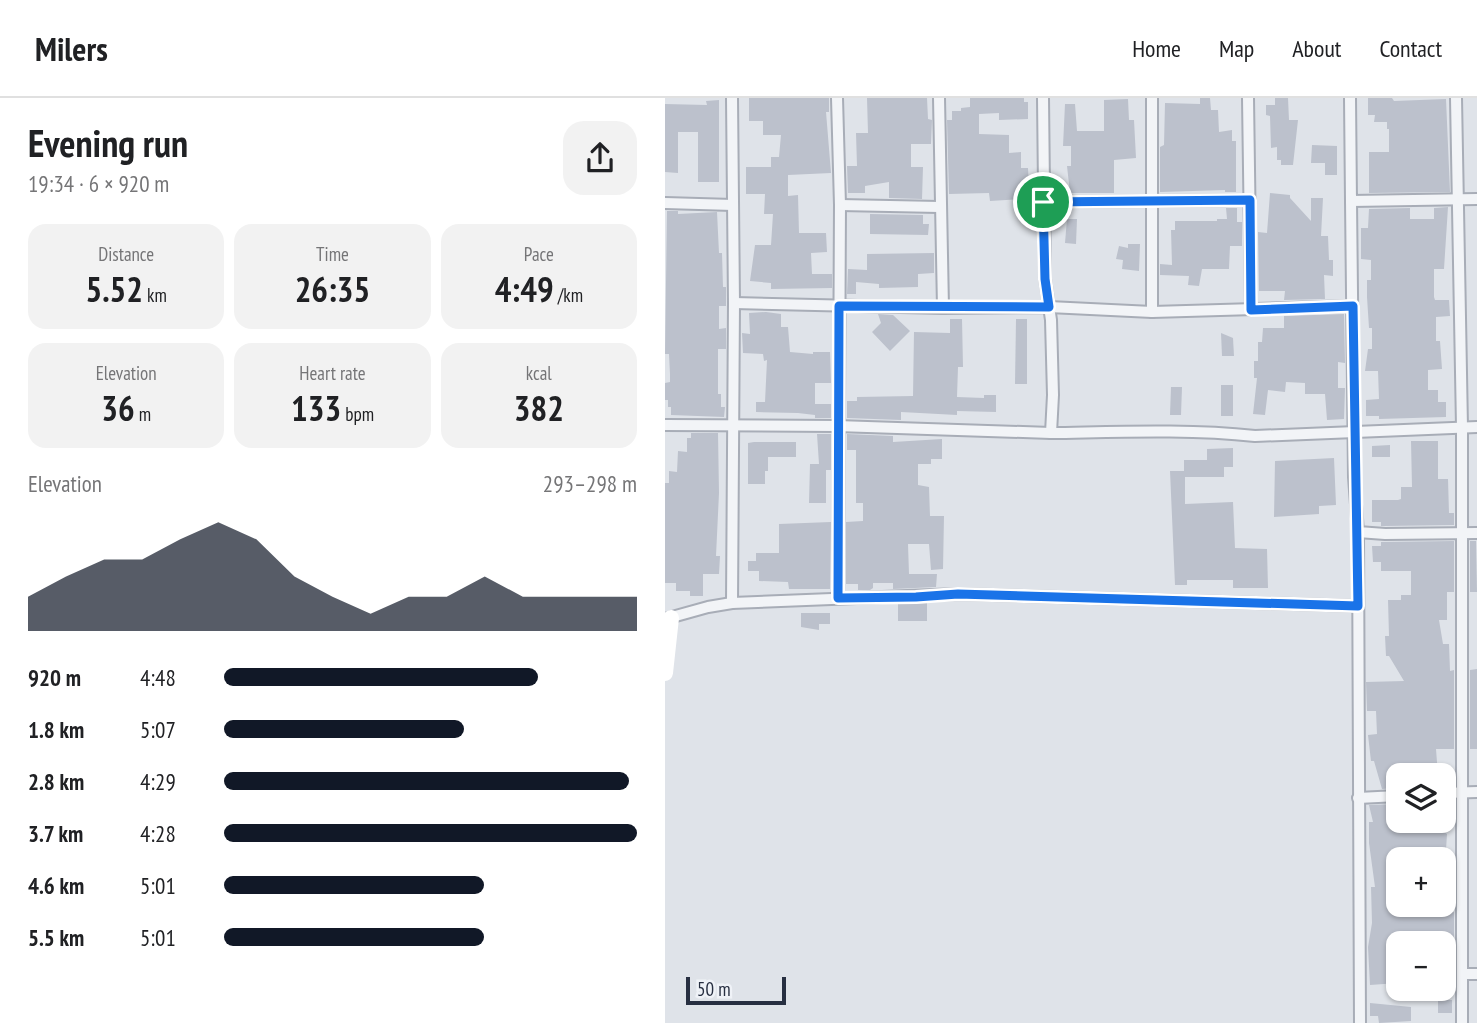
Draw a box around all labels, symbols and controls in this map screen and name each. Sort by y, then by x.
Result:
text: Milers [35,27,108,70]
text: Home [1132,33,1181,64]
text: Map [1219,33,1254,64]
text: About [1292,33,1341,64]
text: Contact [1379,33,1442,64]
text: Evening run [28,118,188,167]
button: share [563,121,637,195]
text: 19:34 · 6 × 920 m [28,169,169,198]
pin [1013,172,1073,232]
icon: arrive [1024,183,1062,221]
text: Distance [98,242,154,266]
text: Time [316,242,349,266]
text: Pace [524,242,554,266]
text: 5.52 [85,266,143,312]
text: 26:35 [295,266,370,312]
text: 4:49 [495,266,554,312]
text: km [143,283,167,307]
text: /km [554,283,583,307]
text: Elevation [96,361,157,385]
text: Heart rate [299,361,366,385]
text: kcal [526,361,552,385]
text: 36 [101,385,135,431]
text: 133 [291,385,341,431]
text: 382 [514,385,564,431]
text: m [135,402,151,426]
text: bpm [341,402,374,426]
text: Elevation [28,469,102,498]
text: 293–298 m [543,469,637,498]
text: 920 m [28,663,81,692]
text: 4:48 [140,663,176,692]
text: 1.8 km [28,715,84,744]
text: 5:07 [140,715,176,744]
map controls [1386,763,1456,1001]
button: layers [1386,763,1456,833]
text: 2.8 km [28,767,84,796]
text: 4:29 [140,767,176,796]
text: 3.7 km [28,819,83,848]
text: 4:28 [140,819,176,848]
button: + [1386,847,1456,917]
text: 4.6 km [28,871,84,900]
text: 5:01 [140,871,176,900]
text: 5.5 km [28,923,84,952]
text: 5:01 [140,923,176,952]
button: − [1386,931,1456,1001]
scale bar [686,974,786,1006]
text: 50 m [697,977,731,1001]

